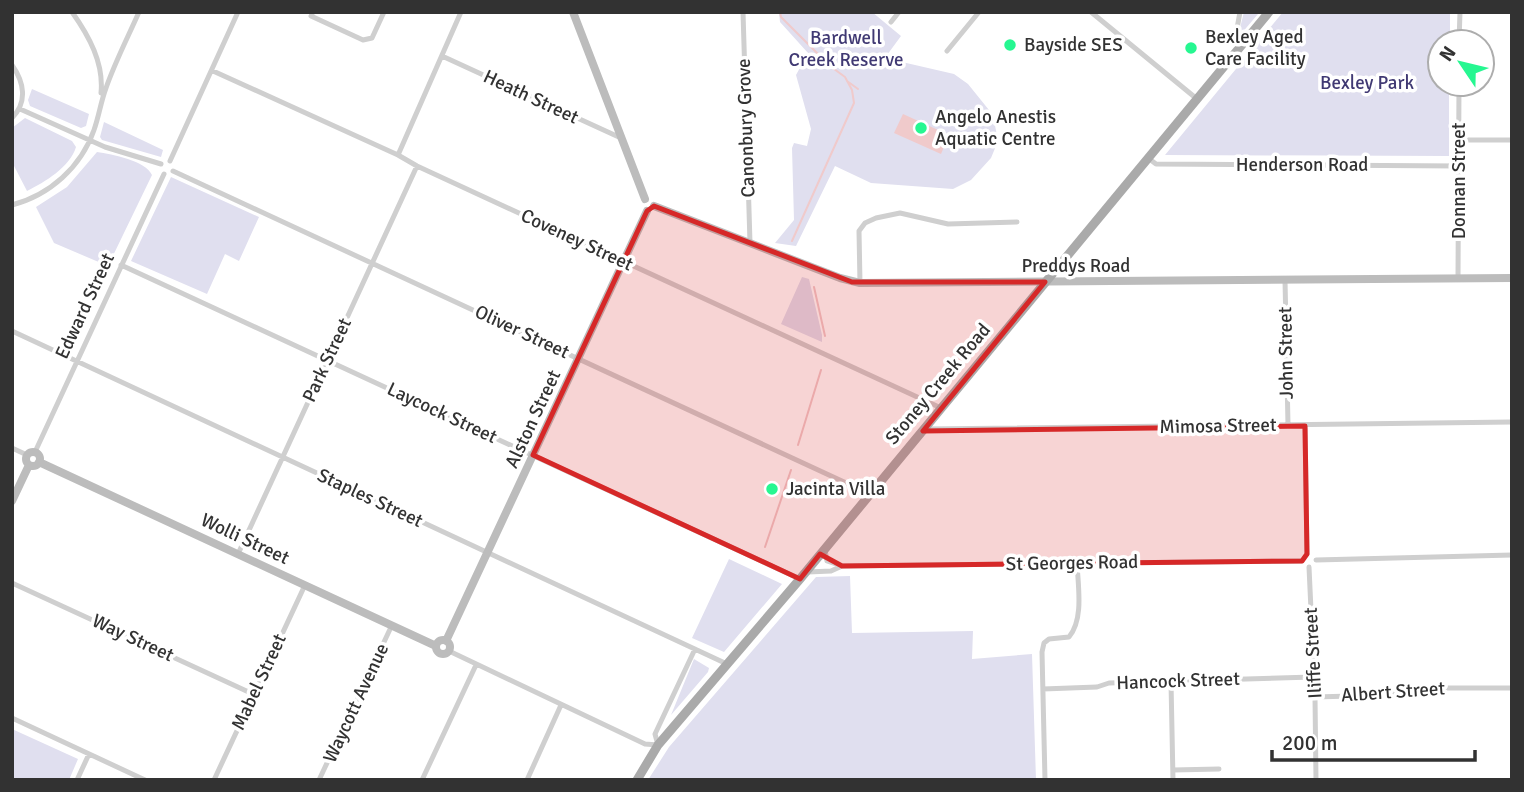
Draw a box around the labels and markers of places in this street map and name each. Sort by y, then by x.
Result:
place label: Bexley Aged Care Facility [1205,25,1306,71]
place label: Bayside SES [1024,33,1123,57]
marker: Bayside SES [1002,37,1018,53]
marker: Bexley Aged Care Facility [1183,40,1199,56]
place label: Angelo Anestis Aquatic Centre [935,105,1056,151]
marker: Angelo Anestis Aquatic Centre [913,120,929,136]
place label: Jacinta Villa [786,477,885,501]
marker: Jacinta Villa [764,481,780,497]

